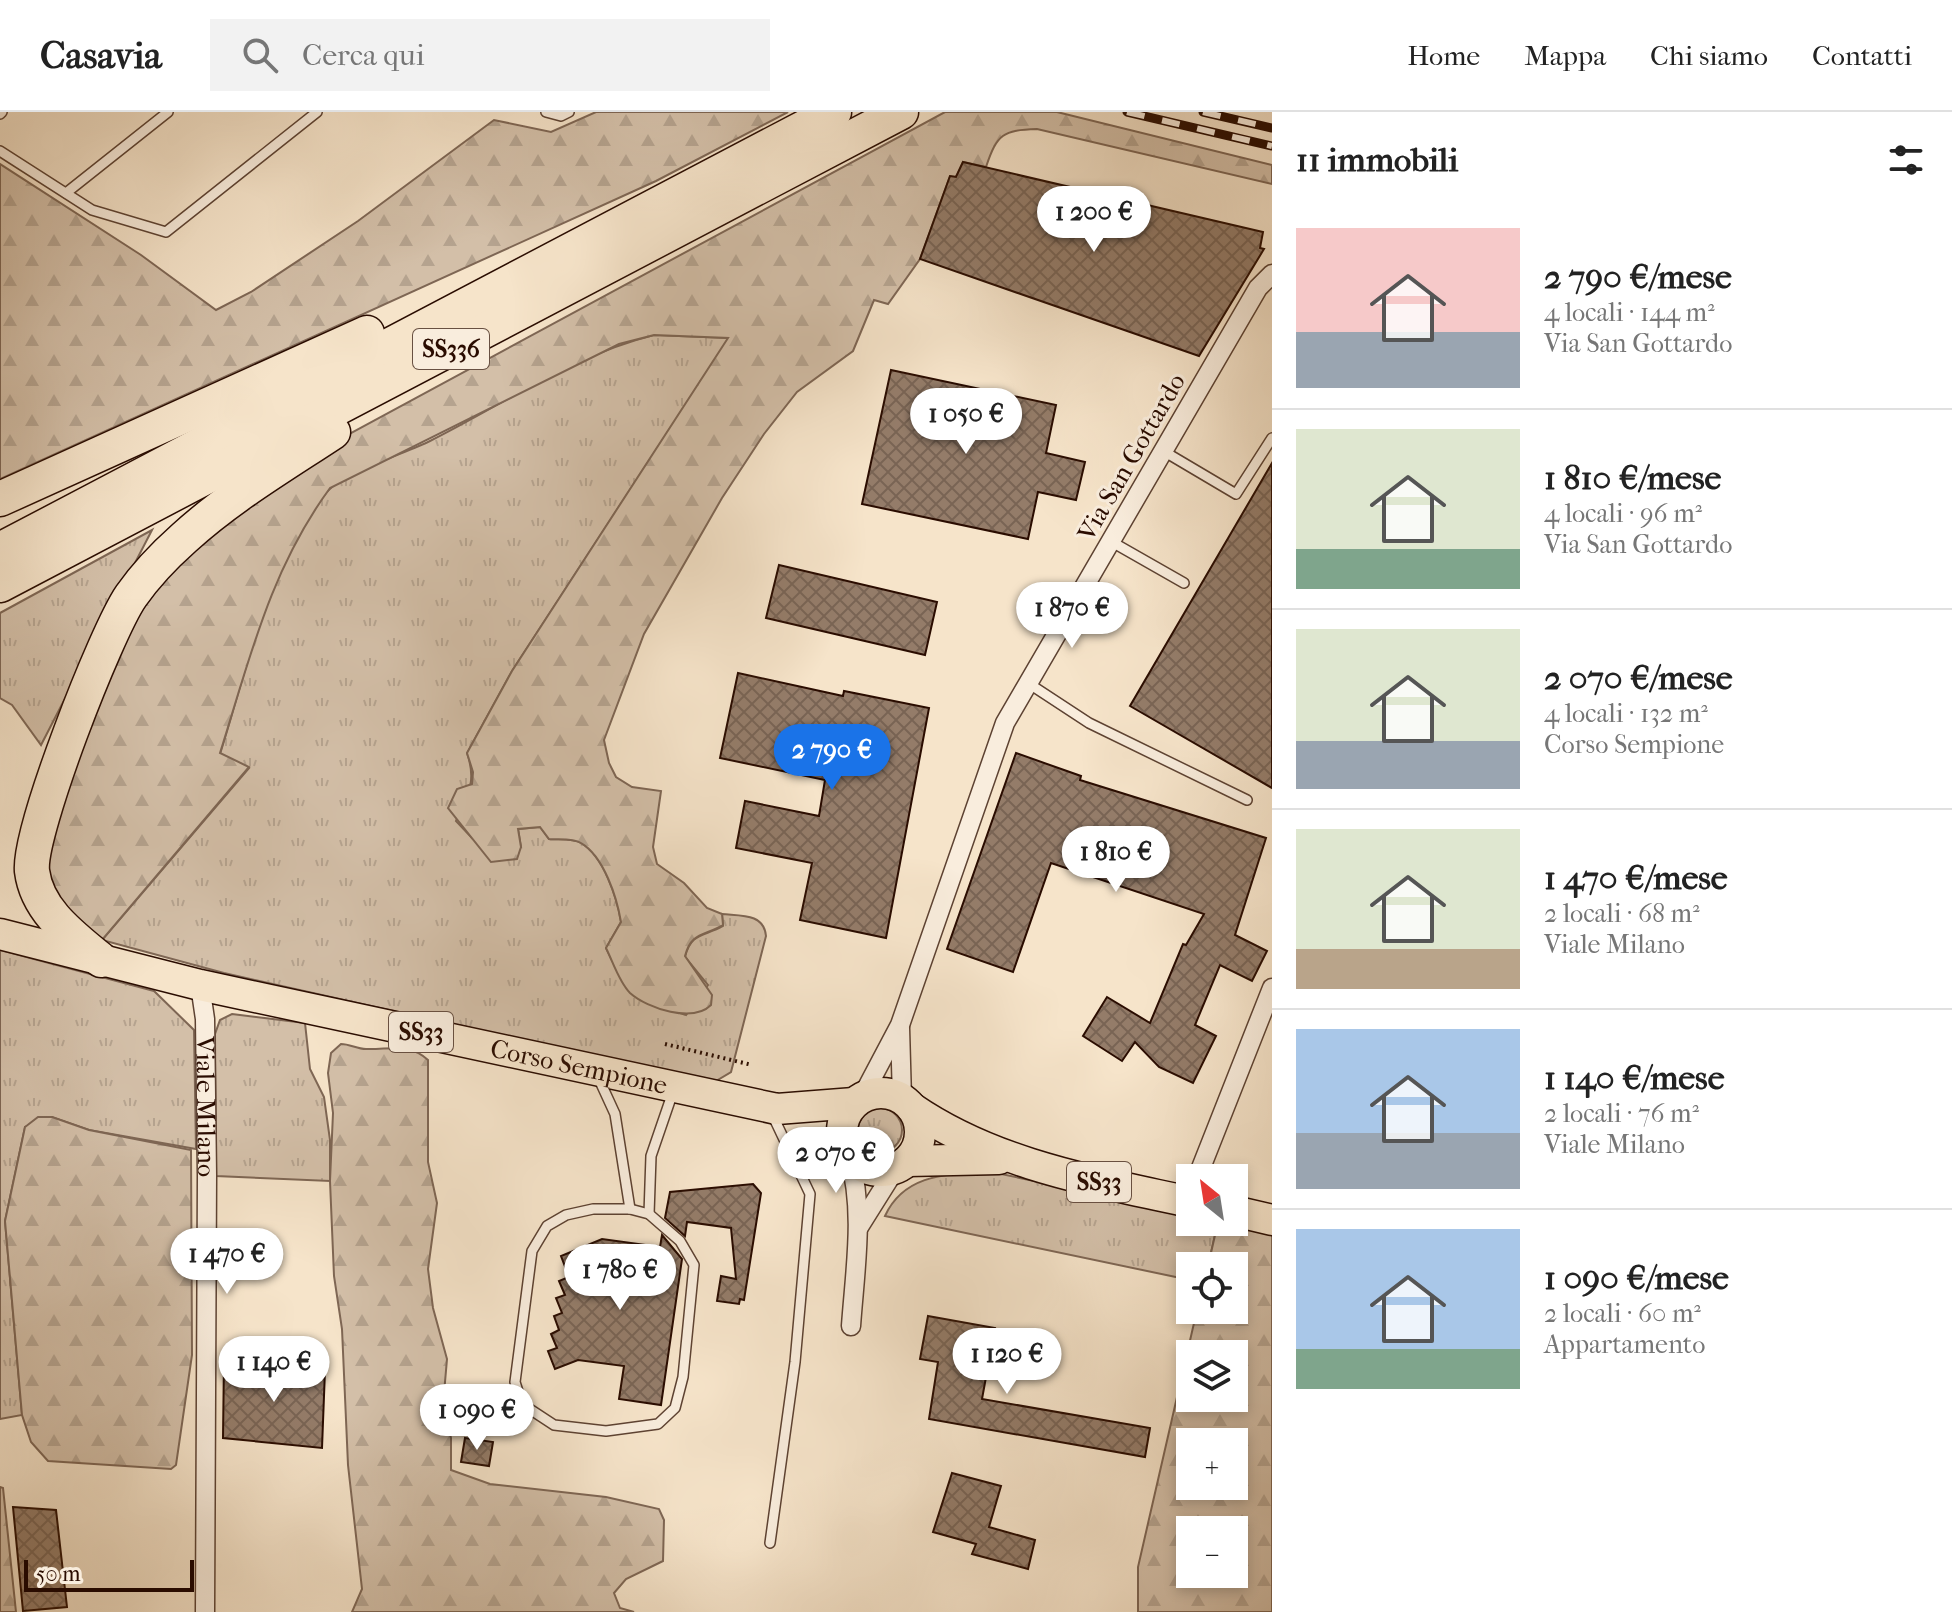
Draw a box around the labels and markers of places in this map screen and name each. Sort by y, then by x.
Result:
pin: 1 200 € [1020,186,1168,254]
pin: 1 050 € [892,388,1040,456]
pin: 1 870 € [998,582,1146,650]
pin: 2 790 € [758,724,906,792]
pin: 1 810 € [1042,826,1190,894]
pin: 2 070 € [762,1127,910,1195]
pin: 1 470 € [153,1228,301,1296]
pin: 1 780 € [546,1244,694,1312]
pin: 1 120 € [933,1328,1081,1396]
pin: 1 140 € [200,1336,348,1404]
pin: 1 090 € [403,1384,551,1452]

